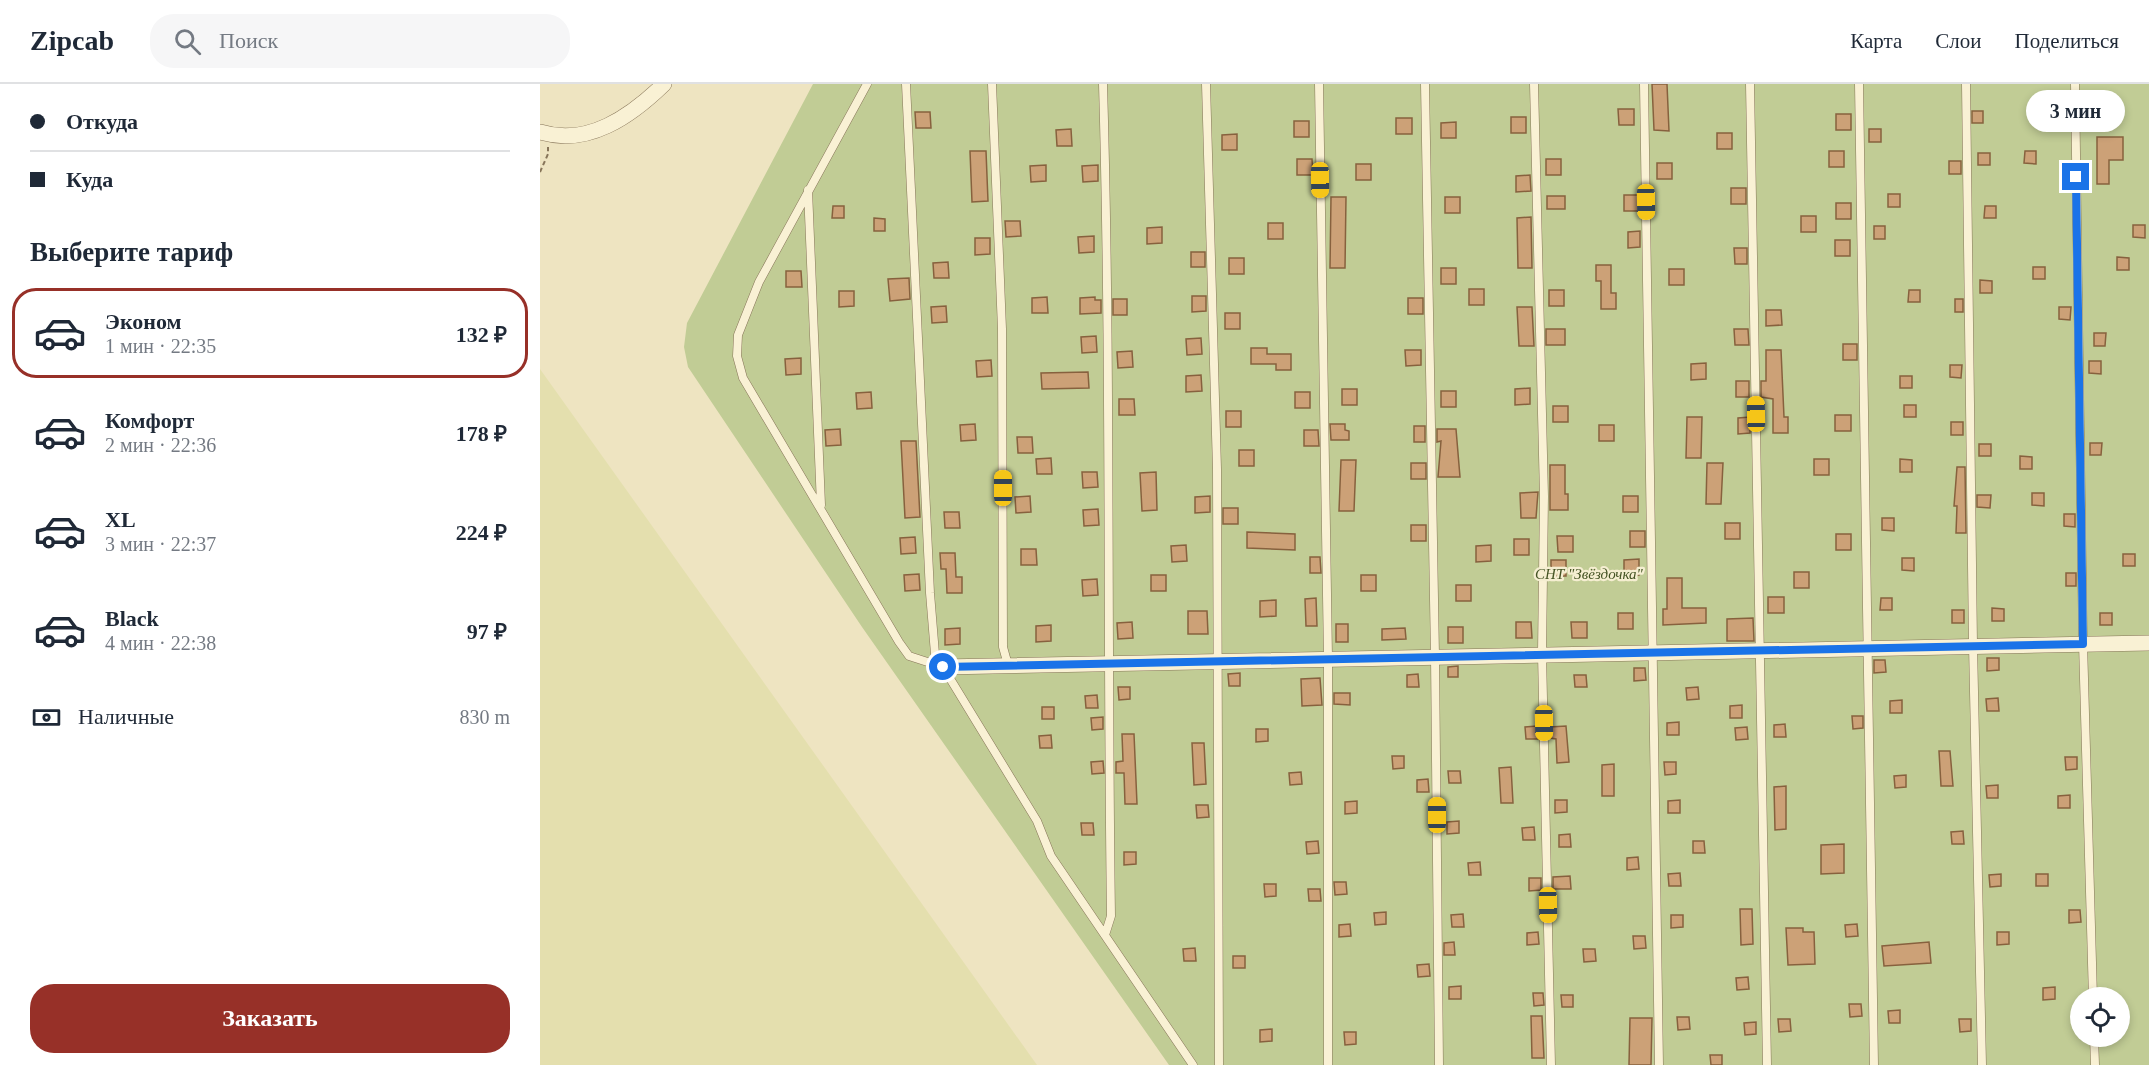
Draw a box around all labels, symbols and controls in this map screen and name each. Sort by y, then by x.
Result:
search box [150,14,570,68]
text: Zipcab [30,25,114,56]
icon: search [171,25,204,58]
text: Поиск [219,28,278,53]
text: Карта [1850,29,1902,53]
text: Слои [1935,29,1981,53]
text: Поделиться [2014,29,2119,53]
callout: 3 мин [2026,90,2126,132]
text: 3 мин [2050,100,2101,122]
text: Откуда [66,109,138,134]
car [1311,162,1329,198]
route end [2062,163,2089,190]
text: Куда [66,167,113,192]
car [1637,184,1655,220]
text: Выберите тариф [30,237,233,267]
icon: car [33,306,87,360]
text: Эконом [105,309,182,334]
text: 132 ₽ [456,322,507,347]
text: 1 мин · 22:35 [105,335,216,357]
car [1747,396,1765,432]
icon: car [33,405,87,459]
text: Комфорт [105,408,194,433]
text: 178 ₽ [456,421,507,446]
text: 2 мин · 22:36 [105,434,216,456]
car [994,470,1012,506]
icon: car [33,504,87,558]
text: XL [105,507,136,532]
text: 224 ₽ [456,520,507,545]
text: 3 мин · 22:37 [105,533,216,555]
park label: СНТ "Звёздочка" [1535,566,1644,582]
icon: car [33,603,87,657]
text: Black [105,606,159,631]
text: 97 ₽ [467,619,507,644]
text: 4 мин · 22:38 [105,632,216,654]
route start [929,653,956,680]
icon: cash [30,701,63,734]
text: Наличные [78,704,174,729]
car [1535,705,1553,741]
text: 830 m [459,706,510,728]
car [1428,797,1446,833]
car [1539,887,1557,923]
button: Заказать [30,984,510,1053]
map controls [2070,987,2130,1047]
button: locate [2070,987,2130,1047]

